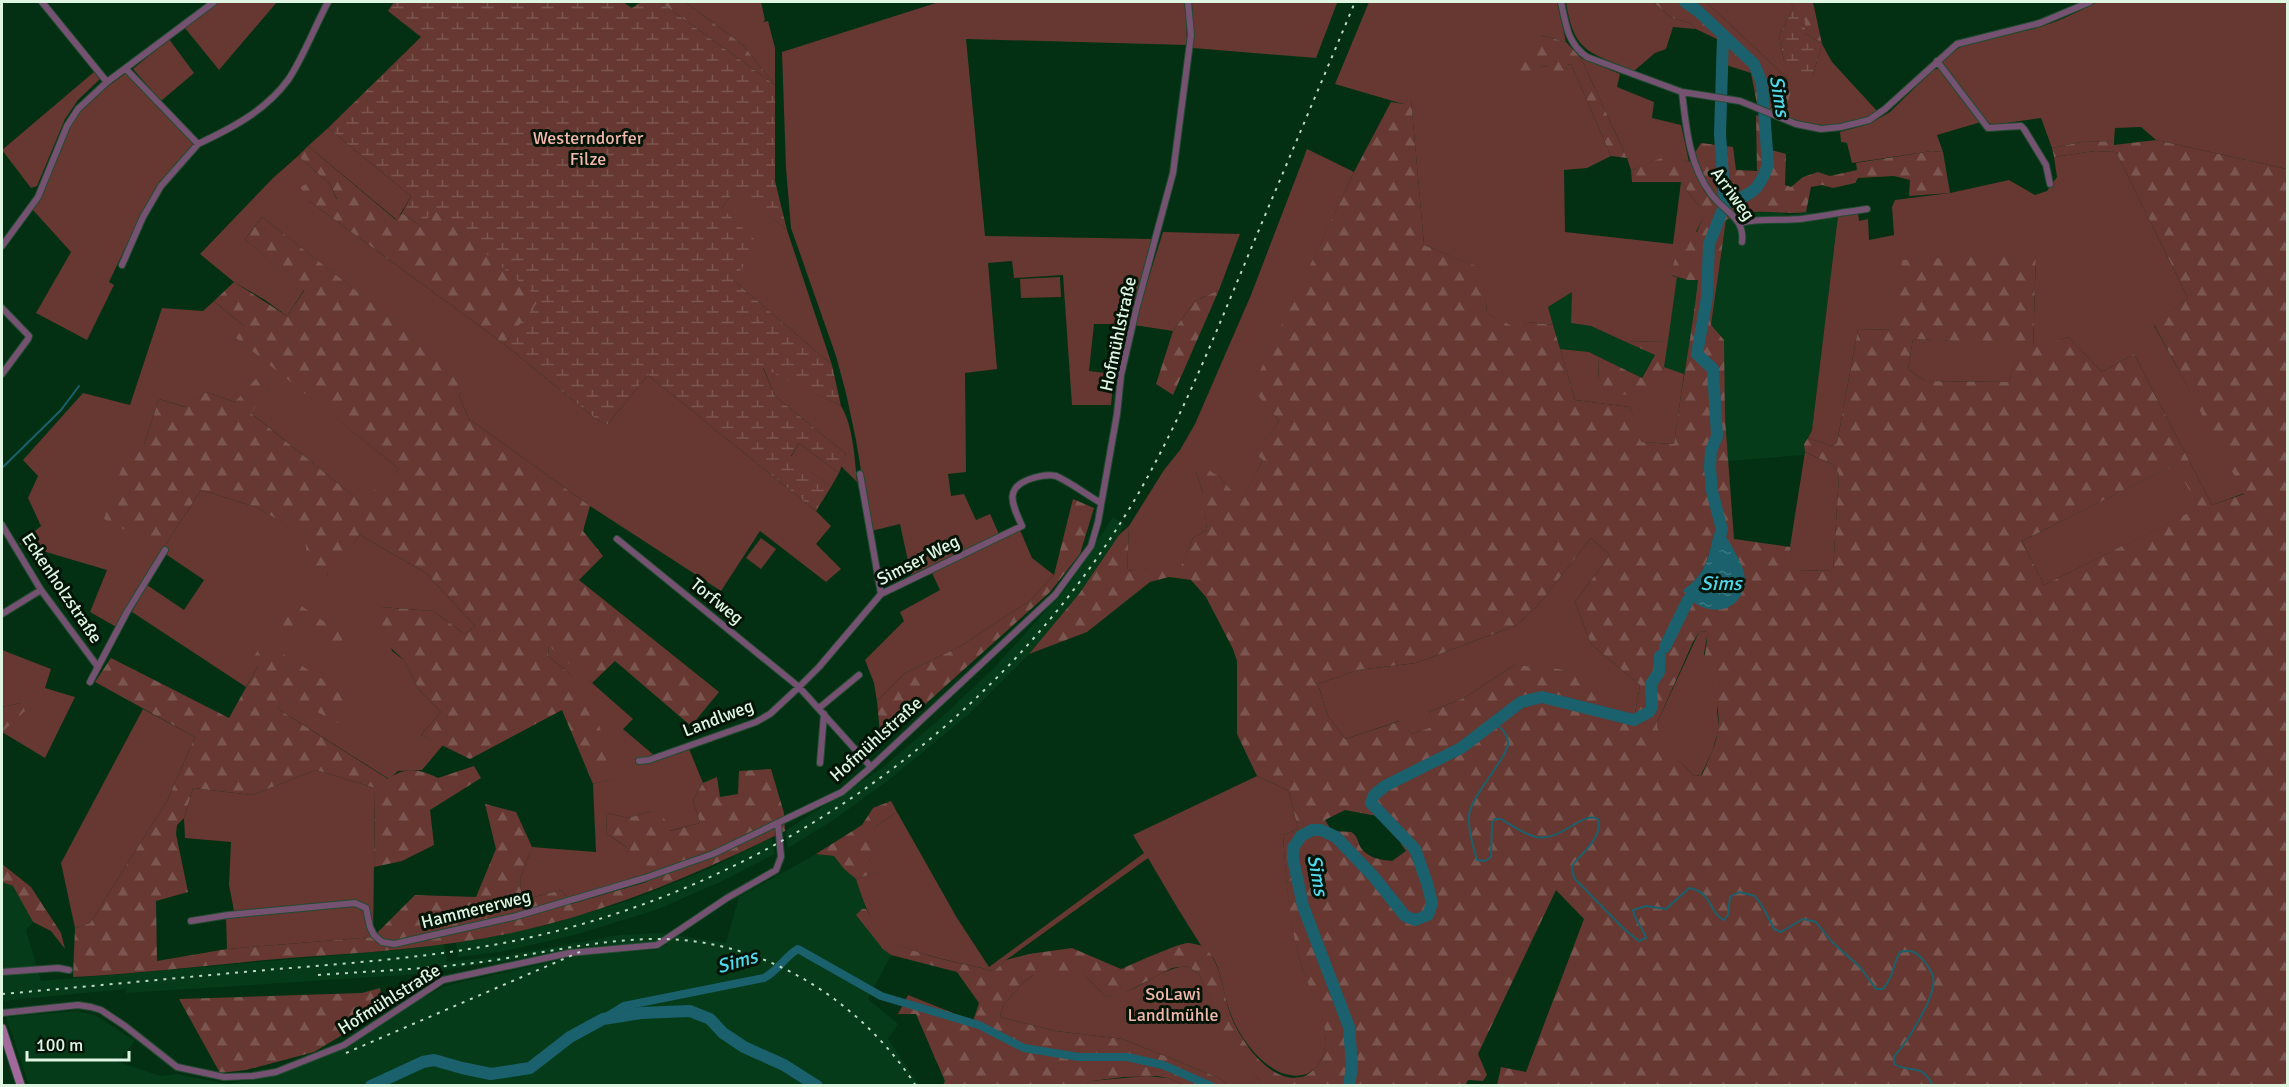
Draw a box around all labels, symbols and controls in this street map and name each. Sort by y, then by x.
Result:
water label: Sims [1764,74,1795,121]
park label: Westerndorfer Filze [533,127,644,170]
street label: Arriweg [1706,163,1760,225]
street label: Hofmühlstraße [1095,275,1141,393]
street label: Eckenholzstraße [17,528,107,648]
street label: Simser Weg [873,530,963,590]
water label: Sims [1700,571,1744,596]
street label: Torfweg [686,573,748,629]
street label: Hofmühlstraße [825,692,927,786]
street label: Landlweg [679,694,757,742]
water label: Sims [1302,853,1334,900]
street label: Hammererweg [419,885,533,933]
water label: Sims [714,943,763,979]
street label: Hofmühlstraße [334,959,444,1039]
park label: SoLawi Landlmühle [1127,983,1219,1026]
scale bar [27,1024,129,1062]
text: 100 m [36,1034,83,1056]

